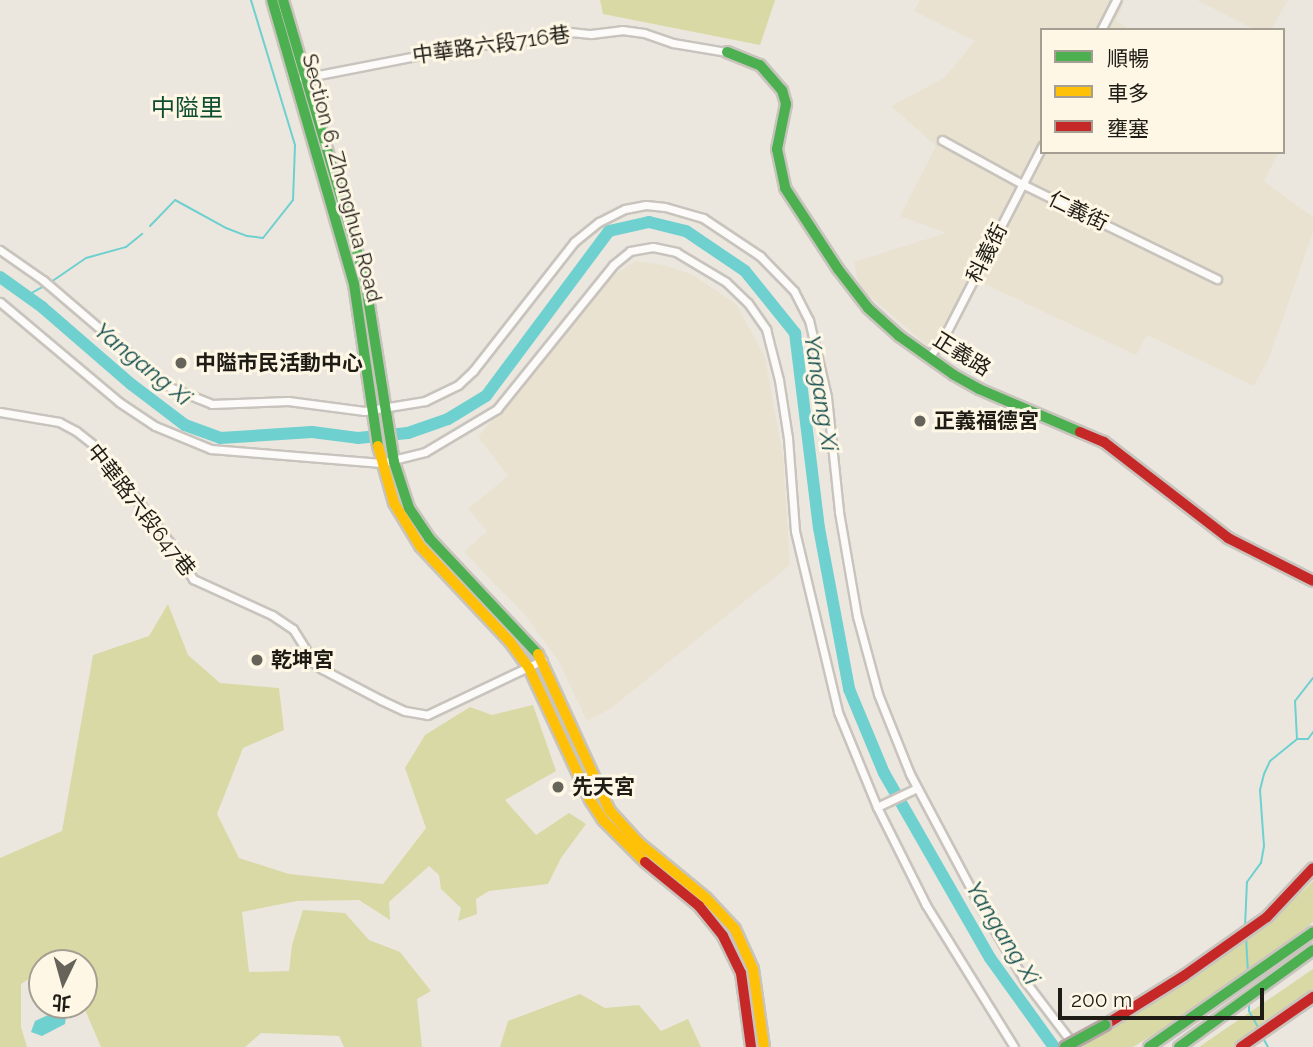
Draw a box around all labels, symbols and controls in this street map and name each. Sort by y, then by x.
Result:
street label: 中華路六段716巷 [411,21,571,69]
legend [1040,28,1285,154]
text: 順暢 [1107,46,1149,71]
street label: Section 6, Zhonghua Road [297,51,387,305]
text: 車多 [1107,81,1149,106]
district label: 中隘里 [151,94,223,122]
text: 壅塞 [1107,116,1149,141]
street label: 仁義街 [1044,186,1112,236]
street label: 科義街 [961,219,1013,287]
water label: Yangang Xi [89,316,197,412]
street label: 正義路 [929,327,995,381]
water label: Yangang Xi [798,333,844,453]
place label: 中隘市民活動中心 [195,350,363,376]
marker: 中隘市民活動中心 [173,355,189,371]
place label: 正義福德宮 [934,408,1039,434]
marker: 正義福德宮 [912,413,928,429]
street label: 中華路六段647巷 [81,439,201,581]
place label: 乾坤宮 [271,647,334,673]
marker: 乾坤宮 [249,652,265,668]
place label: 先天宮 [572,774,635,800]
marker: 先天宮 [550,779,566,795]
water label: Yangang Xi [960,876,1046,990]
north arrow [28,949,98,1019]
scale bar [1061,974,1268,1018]
text: 200 m [1071,987,1132,1012]
text: 北 [51,991,72,1015]

